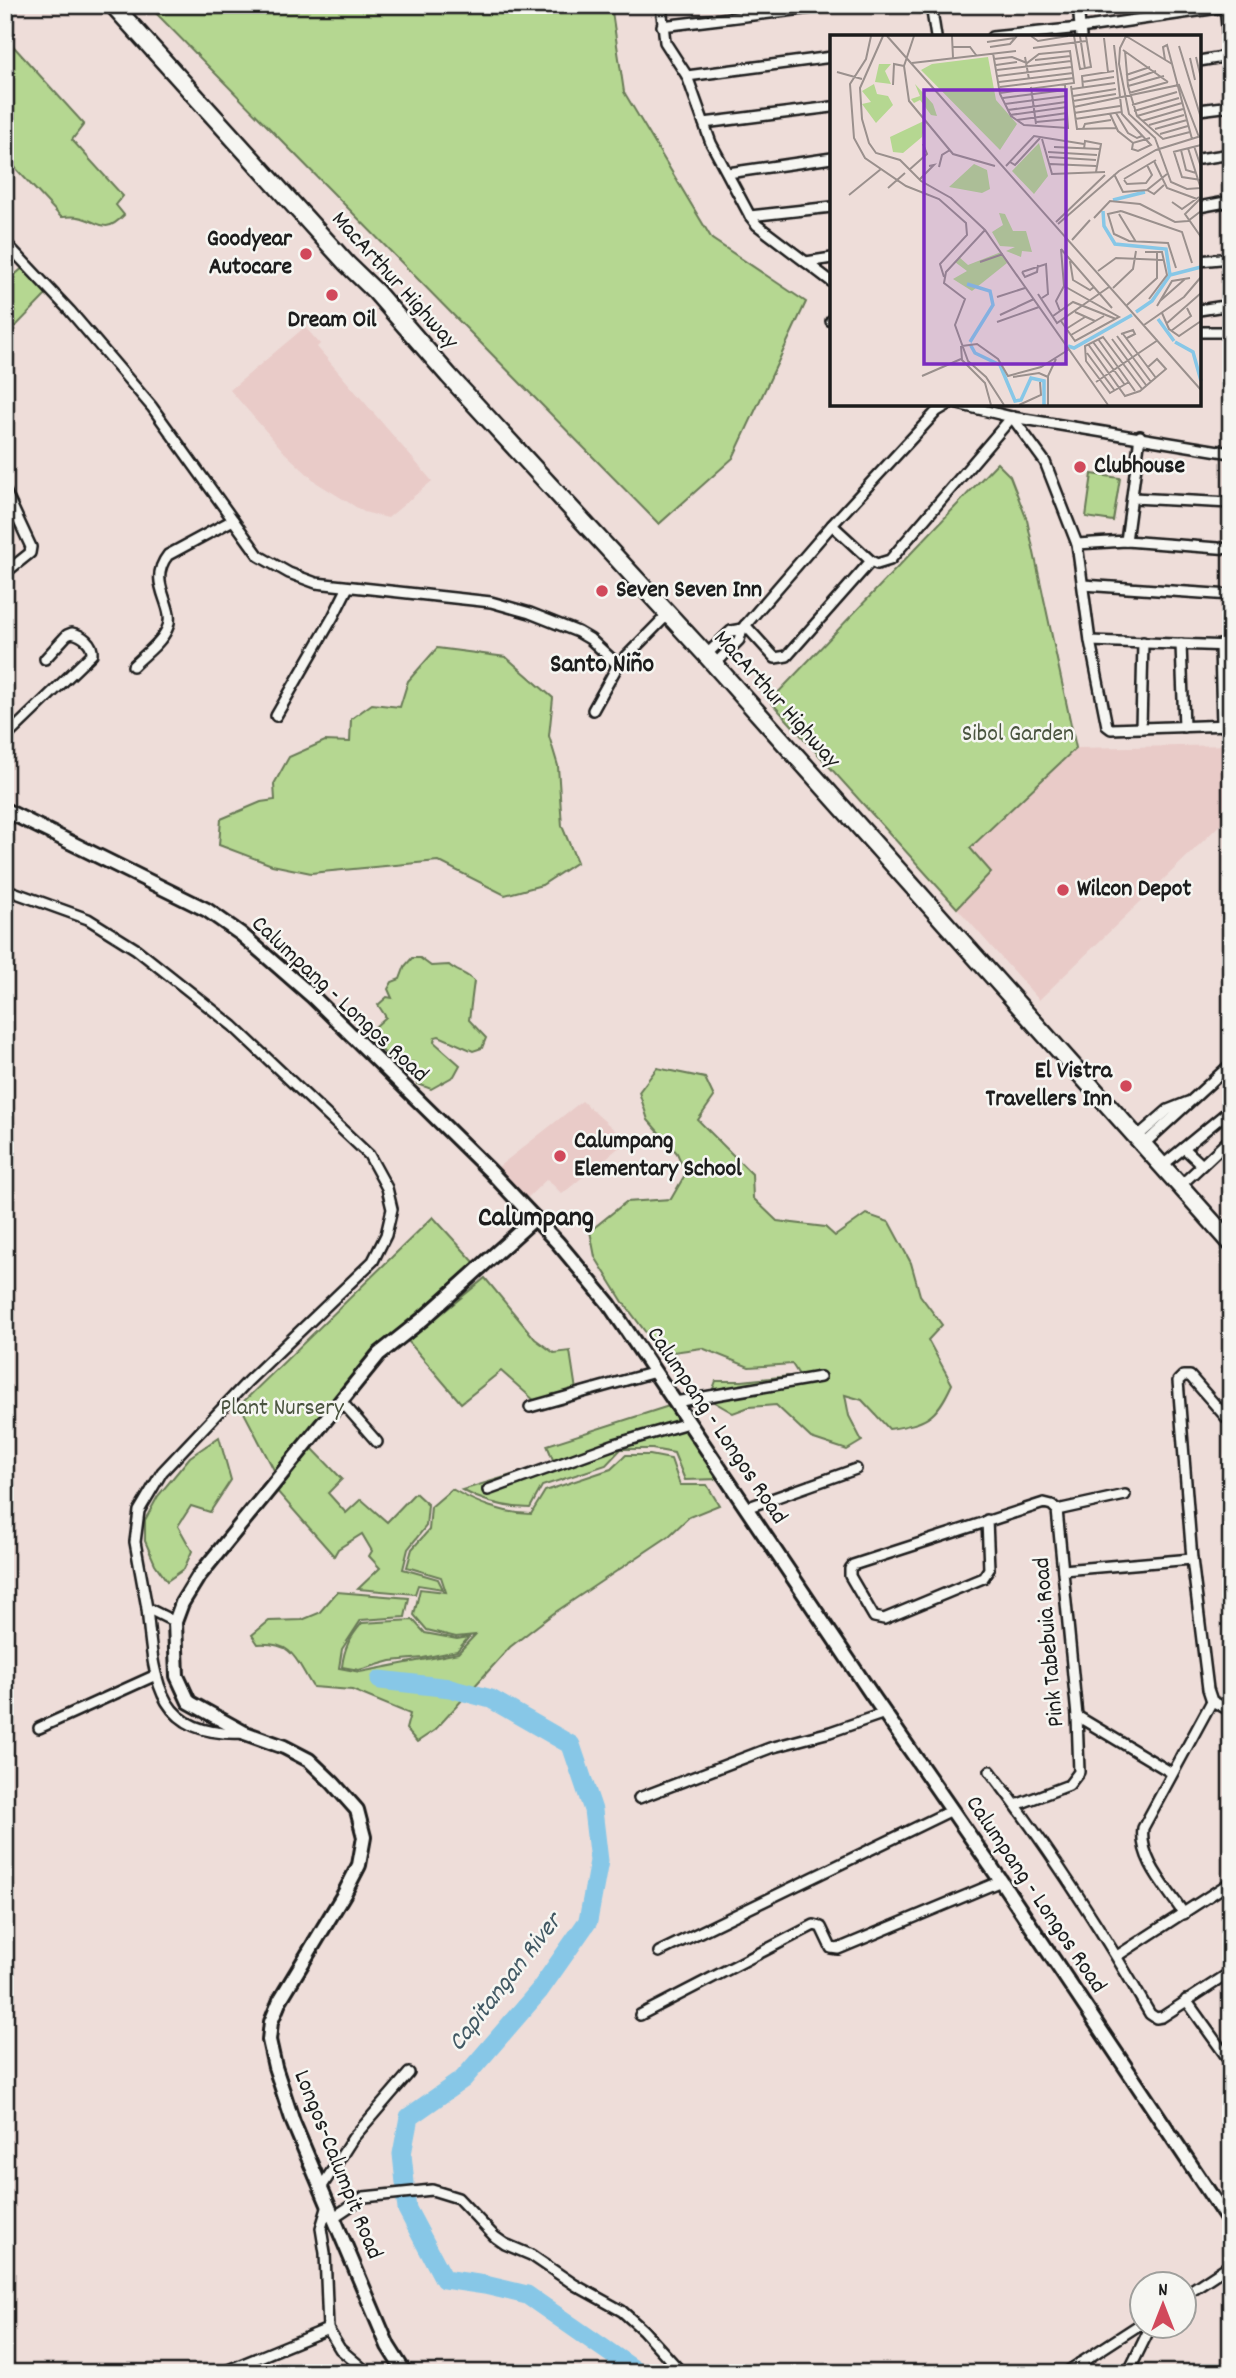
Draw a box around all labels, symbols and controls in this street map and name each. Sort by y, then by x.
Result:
inset map [830,35,1201,406]
street label: MacArthur Highway [322,204,466,359]
place label: Goodyear Autocare [207,223,293,285]
marker: Goodyear Autocare [298,246,314,262]
marker: Dream Oil [324,287,340,303]
place label: Dream Oil [288,304,377,338]
place label: Clubhouse [1094,450,1185,484]
marker: Clubhouse [1072,459,1088,475]
place label: Seven Seven Inn [616,574,762,608]
marker: Seven Seven Inn [594,583,610,599]
street label: MacArthur Highway [704,623,848,778]
district label: Santo Niño [550,647,654,684]
park label: Sibol Garden [962,718,1074,752]
place label: Wilcon Depot [1077,873,1191,907]
marker: Wilcon Depot [1055,882,1071,898]
street label: Calumpang - Longos Road [243,908,435,1092]
place label: El Vistra Travellers Inn [986,1055,1113,1117]
marker: El Vistra Travellers Inn [1118,1078,1134,1094]
place label: Calumpang Elementary School [574,1125,742,1187]
marker: Calumpang Elementary School [552,1148,568,1164]
district label: Calumpang [478,1200,594,1240]
street label: Calumpang - Longos Road [637,1320,795,1532]
park label: Plant Nursery [220,1392,345,1426]
street label: Pink Tabebuia Road [1026,1556,1074,1728]
street label: Calumpang - Longos Road [956,1789,1114,2001]
water label: Capitangan River [440,1903,574,2060]
street label: Longos-Calumpit Road [284,2065,390,2265]
north arrow [1128,2270,1198,2340]
text: N [1158,2278,1168,2305]

